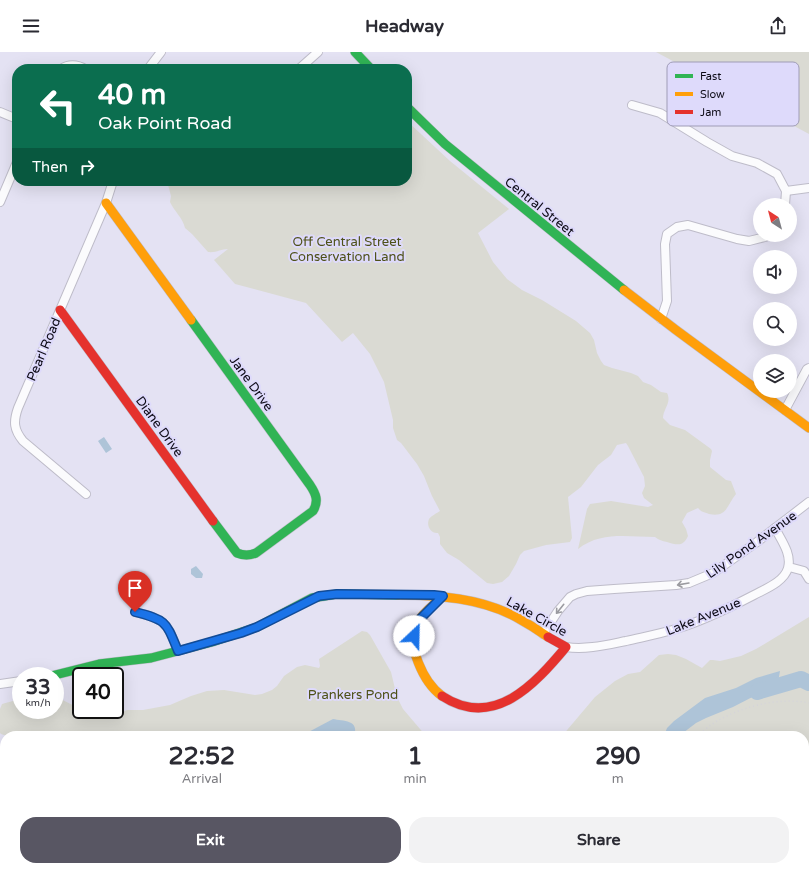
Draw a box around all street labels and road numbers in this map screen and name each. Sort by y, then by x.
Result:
street label: Central Street [501,174,577,240]
street label: Pearl Road [23,315,64,384]
street label: Jane Drive [226,353,276,414]
street label: Diane Drive [132,393,186,460]
street label: Lily Pond Avenue [703,508,800,582]
street label: Lake Circle [503,594,570,640]
street label: Lake Avenue [664,595,743,639]

